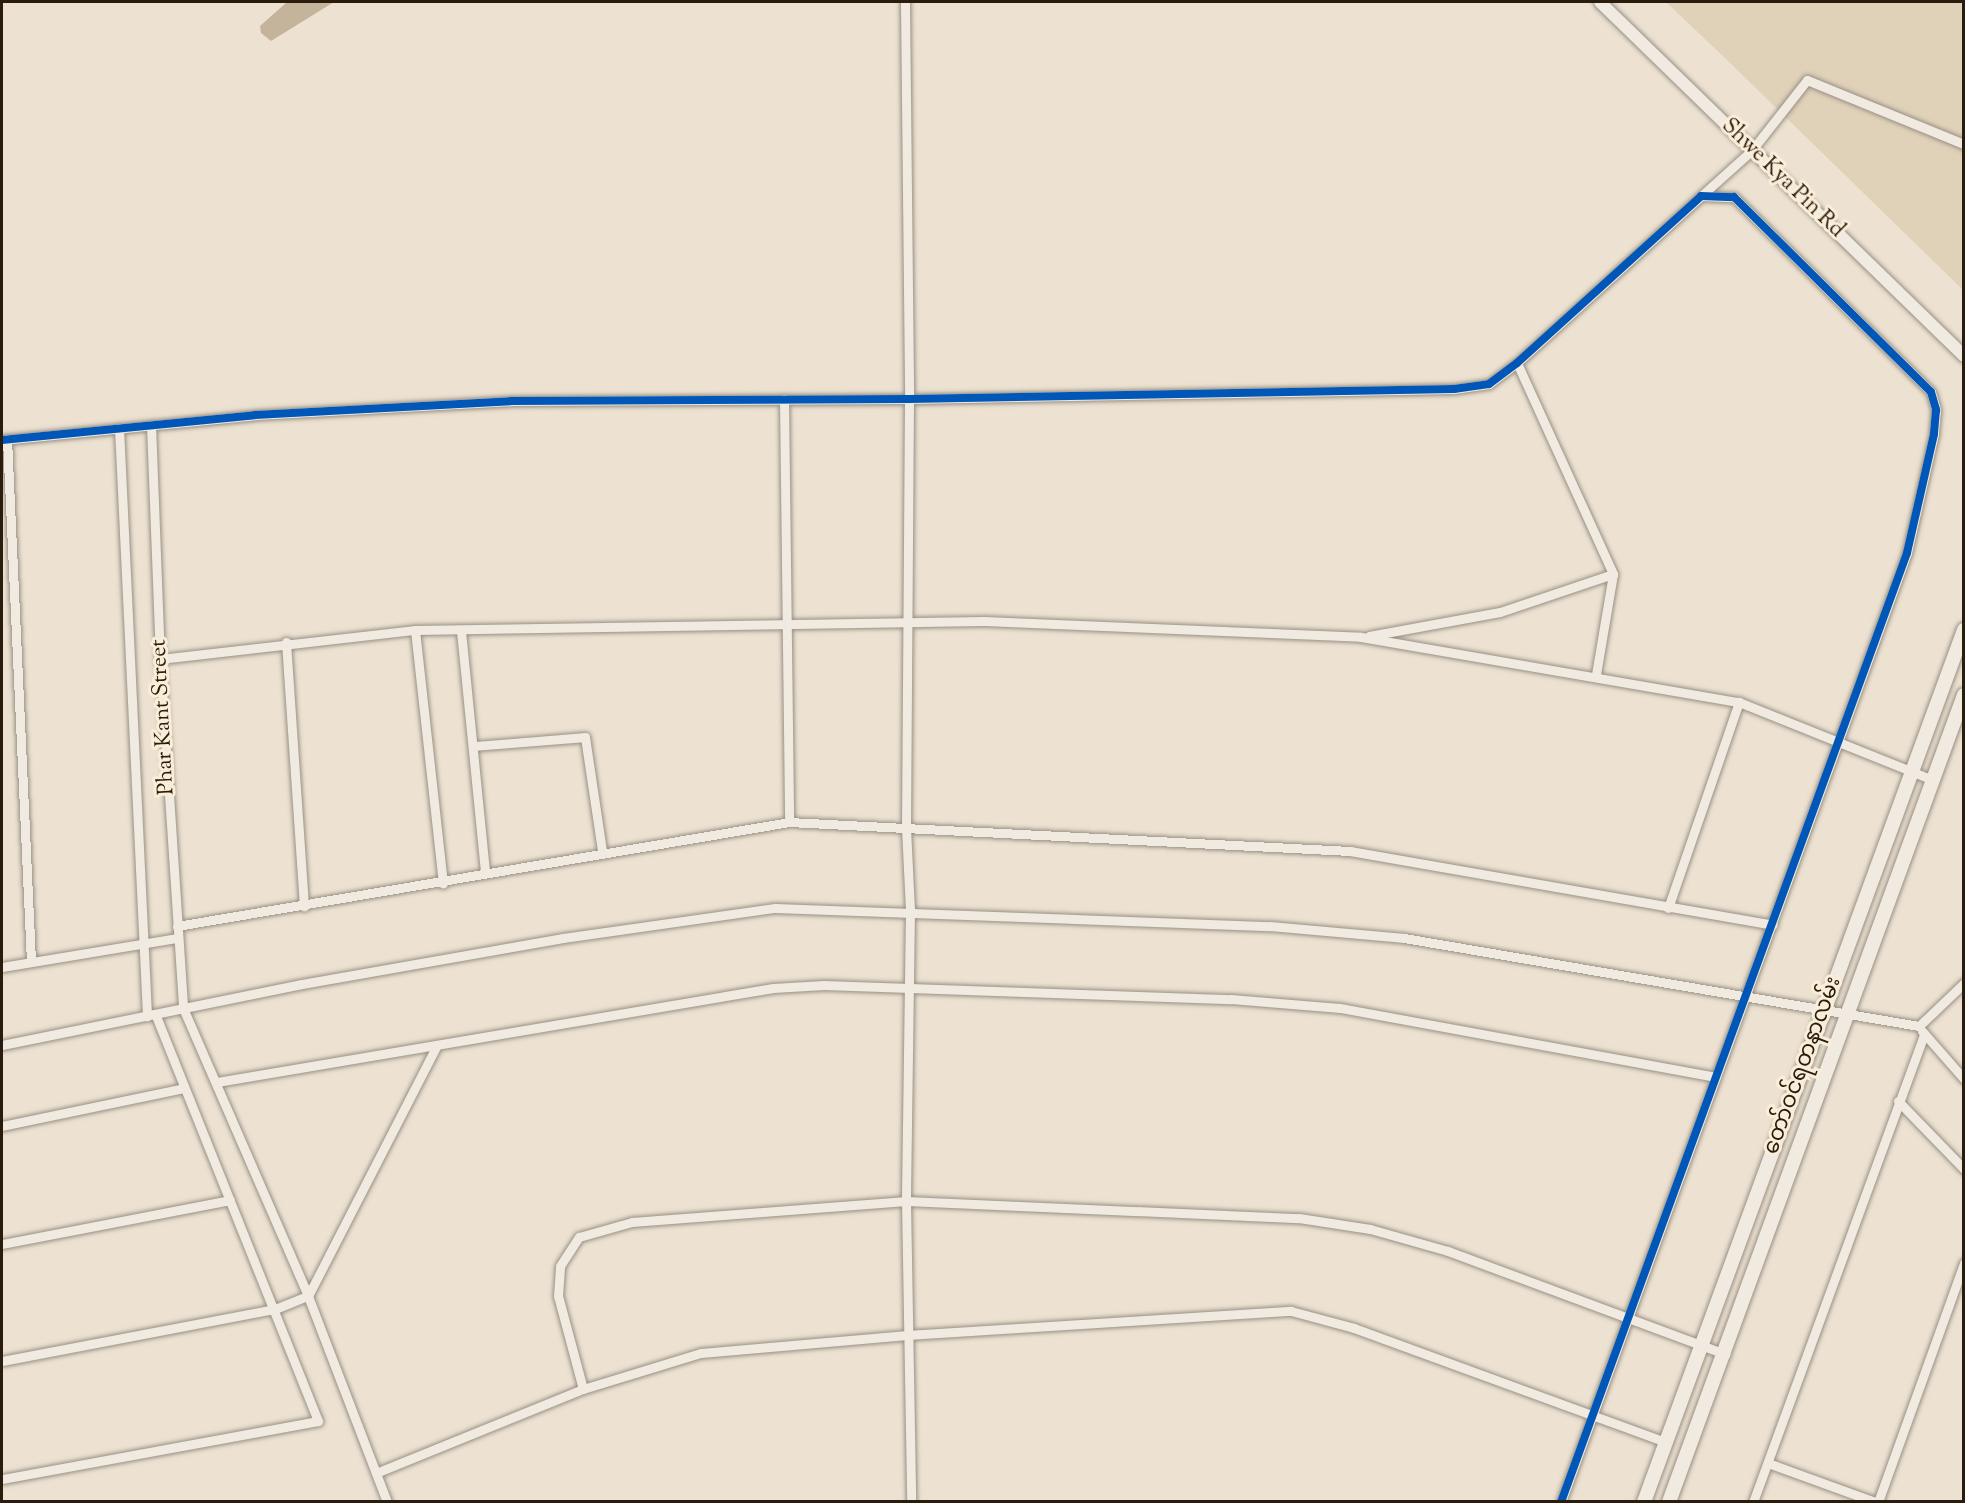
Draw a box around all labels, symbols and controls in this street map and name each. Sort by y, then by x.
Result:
street label: Shwe Kya Pin Rd [1715,114,1849,244]
street label: Phar Kant Street [147,638,181,796]
street label: တော်ဝင်ရတနာလမ်း [1760,974,1848,1158]

